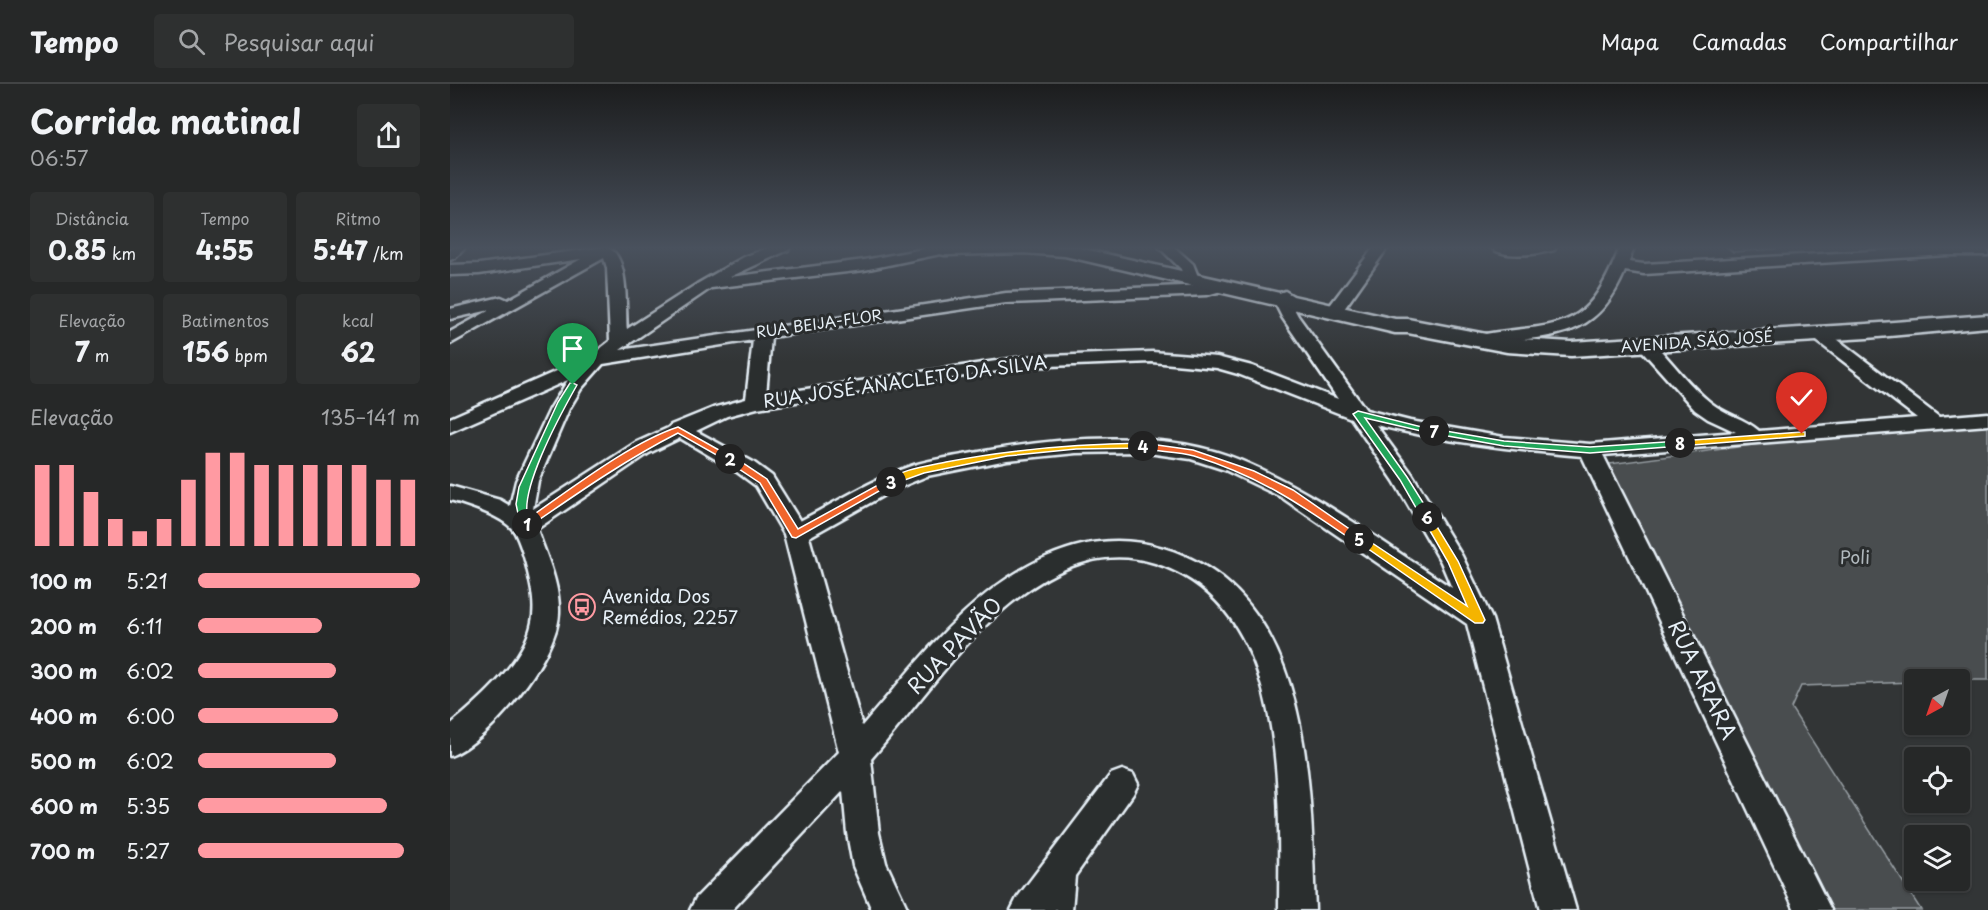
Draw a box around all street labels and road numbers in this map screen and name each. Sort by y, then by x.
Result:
street label: RUA BEIJA-FLOR [754,302,883,343]
street label: AVENIDA SÃO JOSÉ [1620,324,1774,357]
street label: RUA JOSÉ ANACLETO DA SILVA [761,347,1049,414]
street label: RUA PAVÃO [899,589,1008,701]
street label: RUA ARARA [1661,614,1747,744]

